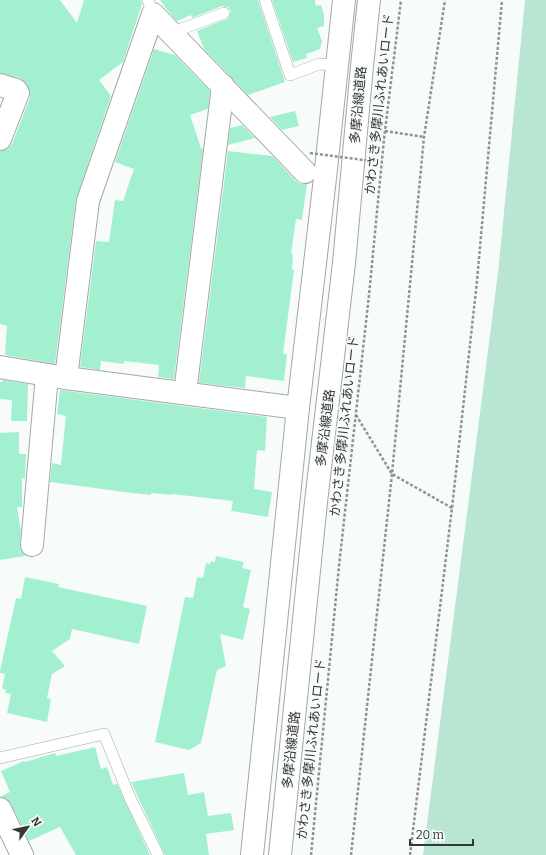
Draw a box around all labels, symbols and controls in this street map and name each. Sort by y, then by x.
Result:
street label: かわさき多摩川ふれあいロード [362,13,396,195]
street label: 多摩沿線道路 [347,65,369,145]
street label: かわさき多摩川ふれあいロード [327,335,361,517]
street label: 多摩沿線道路 [313,388,337,468]
street label: かわさき多摩川ふれあいロード [294,658,328,840]
street label: 多摩沿線道路 [279,710,303,790]
north arrow [8,807,48,847]
text: N [28,815,44,829]
scale bar [410,821,473,847]
text: 20 m [416,828,445,842]

